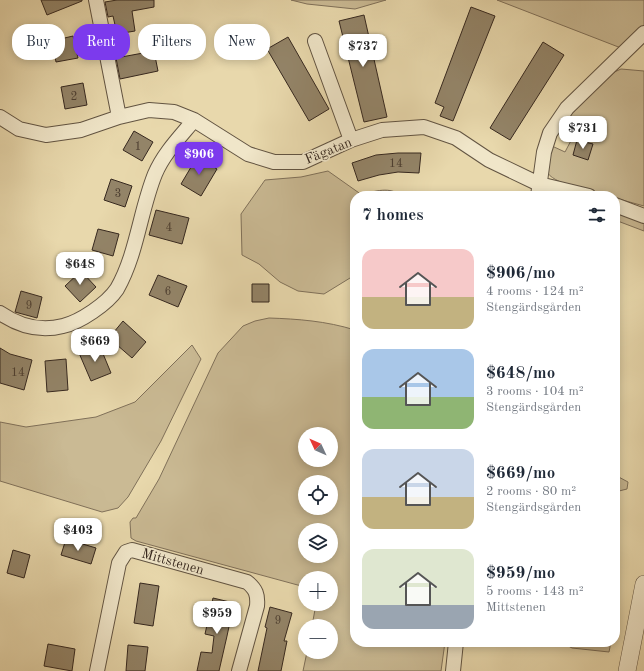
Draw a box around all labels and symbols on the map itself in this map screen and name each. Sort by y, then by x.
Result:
pin: $737 [339,34,387,68]
house number: 2 [71,91,77,103]
pin: $731 [559,116,607,150]
street label: Fägatan [303,135,354,167]
house number: 1 [135,141,141,153]
pin: $906 [175,142,223,176]
house number: 14 [389,158,403,170]
house number: 3 [115,188,121,200]
house number: 4 [166,222,173,234]
pin: $648 [56,252,104,286]
house number: 6 [165,286,172,298]
house number: 9 [26,300,32,312]
pin: $669 [71,329,119,363]
house number: 14 [11,367,25,379]
north arrow [298,427,338,467]
pin: $403 [54,518,102,552]
street label: Mittstenen [140,546,206,578]
pin: $959 [193,601,241,635]
house number: 9 [275,615,281,627]

